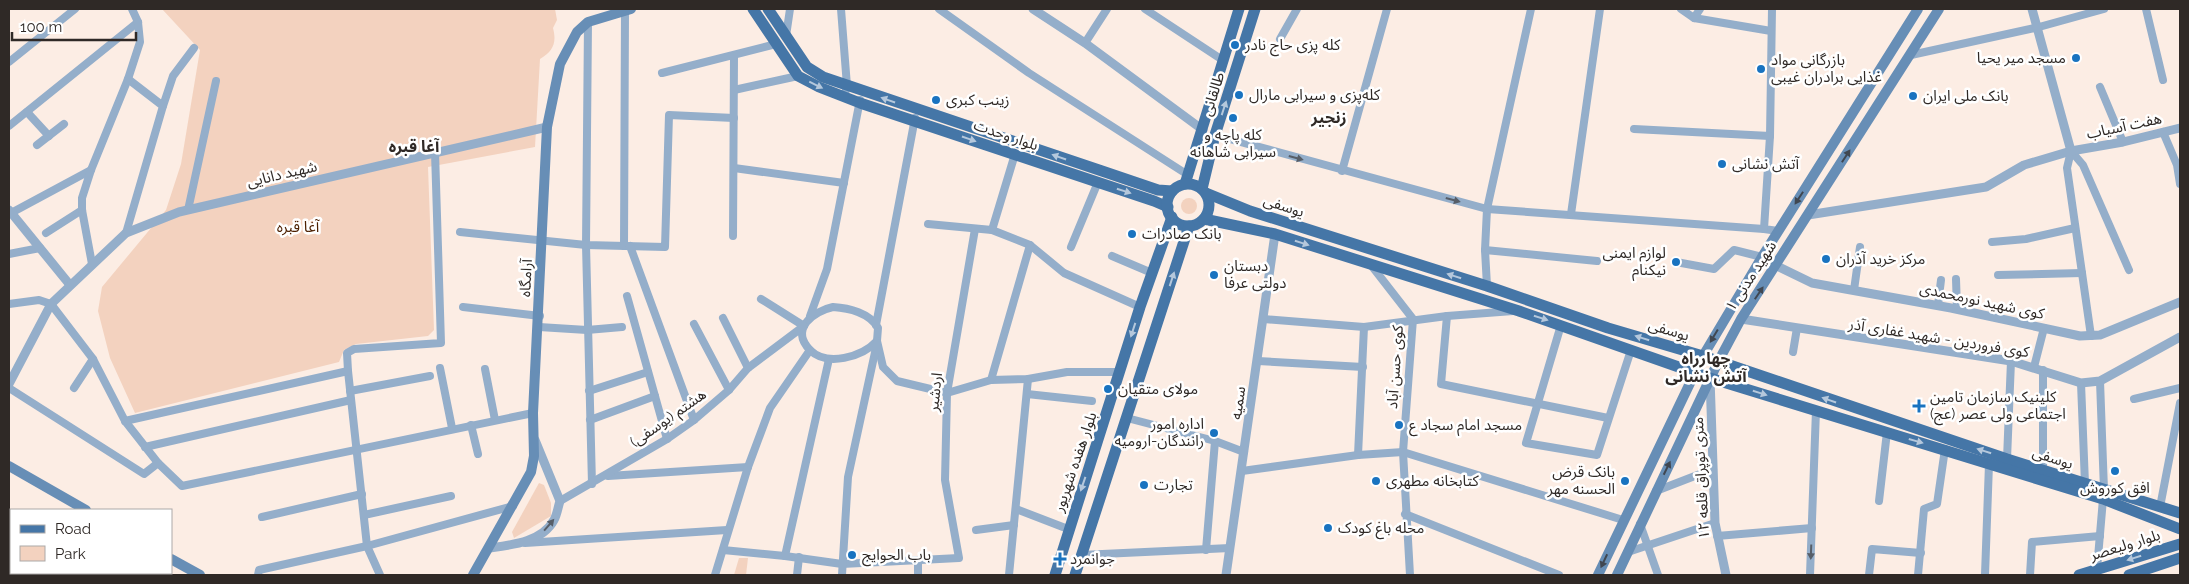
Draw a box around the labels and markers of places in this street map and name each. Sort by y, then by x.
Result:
place label: کله پزى حاج نادر [1244,36,1341,57]
marker: کله پزى حاج نادر [1229,39,1241,51]
place label: مسجد میر یحیا [1977,49,2066,67]
place label: بازرگانی مواد غذایی برادران غیبی [1771,51,1882,86]
marker: مسجد میر یحیا [2070,52,2082,64]
marker: بازرگانی مواد غذایی برادران غیبی [1755,63,1767,75]
place label: کله‌پزی و سیرابی مارال [1249,86,1381,105]
place label: بانک ملی ایران [1923,87,2009,105]
marker: کله‌پزی و سیرابی مارال [1233,89,1245,101]
marker: بانک ملی ایران [1907,90,1919,102]
place label: زینب کبری [946,91,1010,109]
marker: زینب کبری [930,94,942,106]
marker: کله پاچه و سیرابی شاهانه [1227,112,1239,124]
place label: کله پاچه و سیرابی شاهانه [1190,126,1276,161]
place label: آتش نشانی [1732,155,1800,173]
marker: آتش نشانی [1716,158,1728,170]
place label: بانک صادرات [1142,225,1222,243]
marker: بانک صادرات [1126,228,1138,240]
place label: لوازم ایمنی نیکنام [1603,244,1666,281]
place label: مرکز خرید آذران [1836,250,1925,268]
marker: مرکز خرید آذران [1820,253,1832,265]
marker: لوازم ایمنی نیکنام [1670,256,1682,268]
place label: دبستان دولتی عرفا [1224,257,1286,292]
marker: دبستان دولتی عرفا [1208,269,1220,281]
place label: مولای متقیان [1118,380,1198,398]
marker: مولای متقیان [1102,383,1114,395]
place label: کلینیک سازمان تامین اجتماعی ولی عصر (عج) [1930,388,2066,426]
marker: کلینیک سازمان تامین اجتماعی ولی عصر (عج) [1912,399,1926,413]
place label: اداره امور رانندگان-ارومیه [1114,415,1204,450]
place label: مسجد امام سجاد ع [1409,416,1522,437]
marker: مسجد امام سجاد ع [1393,419,1405,431]
marker: اداره امور رانندگان-ارومیه [1208,427,1220,439]
place label: بانک قرض الحسنه مهر [1547,463,1615,498]
marker: افق کوروش [2109,465,2121,477]
place label: کتابخانه مطهری [1386,472,1480,490]
marker: کتابخانه مطهری [1370,475,1382,487]
marker: بانک قرض الحسنه مهر [1619,475,1631,487]
place label: تجارت [1154,476,1193,494]
marker: تجارت [1138,479,1150,491]
place label: افق کوروش [2080,479,2150,498]
place label: محله باغ کودک [1338,519,1424,540]
marker: محله باغ کودک [1322,522,1334,534]
place label: باب الحوایج [862,546,931,567]
marker: باب الحوایج [846,549,858,561]
place label: جوانمرد [1070,550,1115,568]
marker: جوانمرد [1054,553,1066,565]

